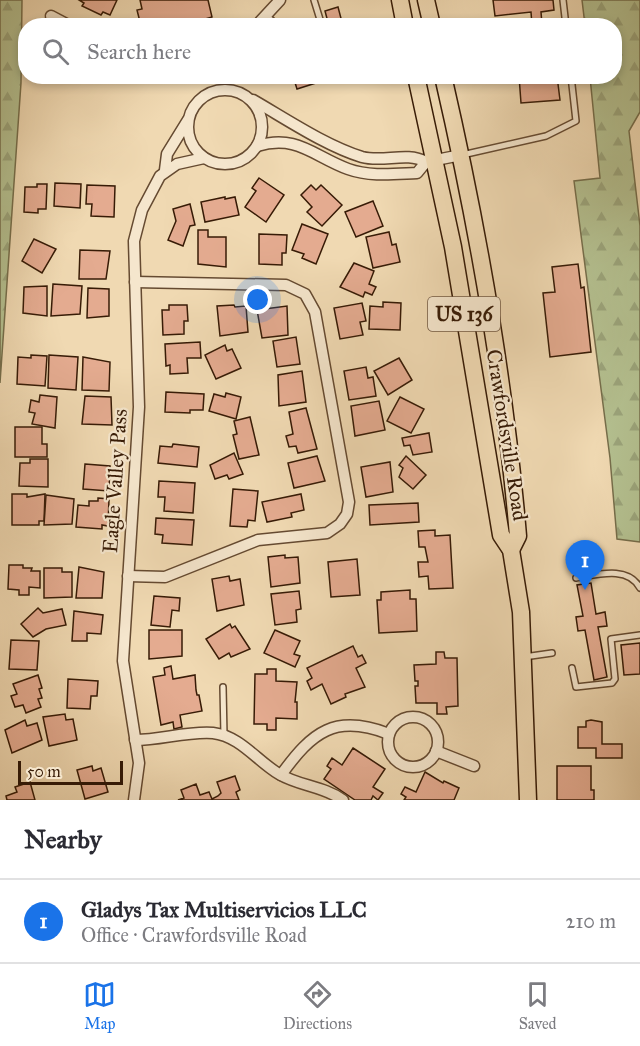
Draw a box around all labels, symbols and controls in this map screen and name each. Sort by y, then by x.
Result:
search box [18,18,622,84]
icon: search [39,35,72,68]
text: Search here [87,38,191,65]
your location [243,285,272,314]
road number: US 136 [428,297,500,331]
street label: Crawfordsville Road [481,347,533,523]
street label: Eagle Valley Pass [97,408,133,554]
pin: 1 [566,540,604,590]
scale bar [18,758,123,786]
text: 50 m [27,762,61,781]
text: Nearby [24,823,102,855]
text: Gladys Tax Multiservicios LLC [81,896,367,923]
text: 1 [40,909,47,933]
text: 210 m [566,909,616,933]
text: Office · Crawfordsville Road [81,923,307,947]
tab: Map [83,978,116,1033]
tab: Directions [283,978,352,1033]
tab: Saved [519,978,557,1033]

